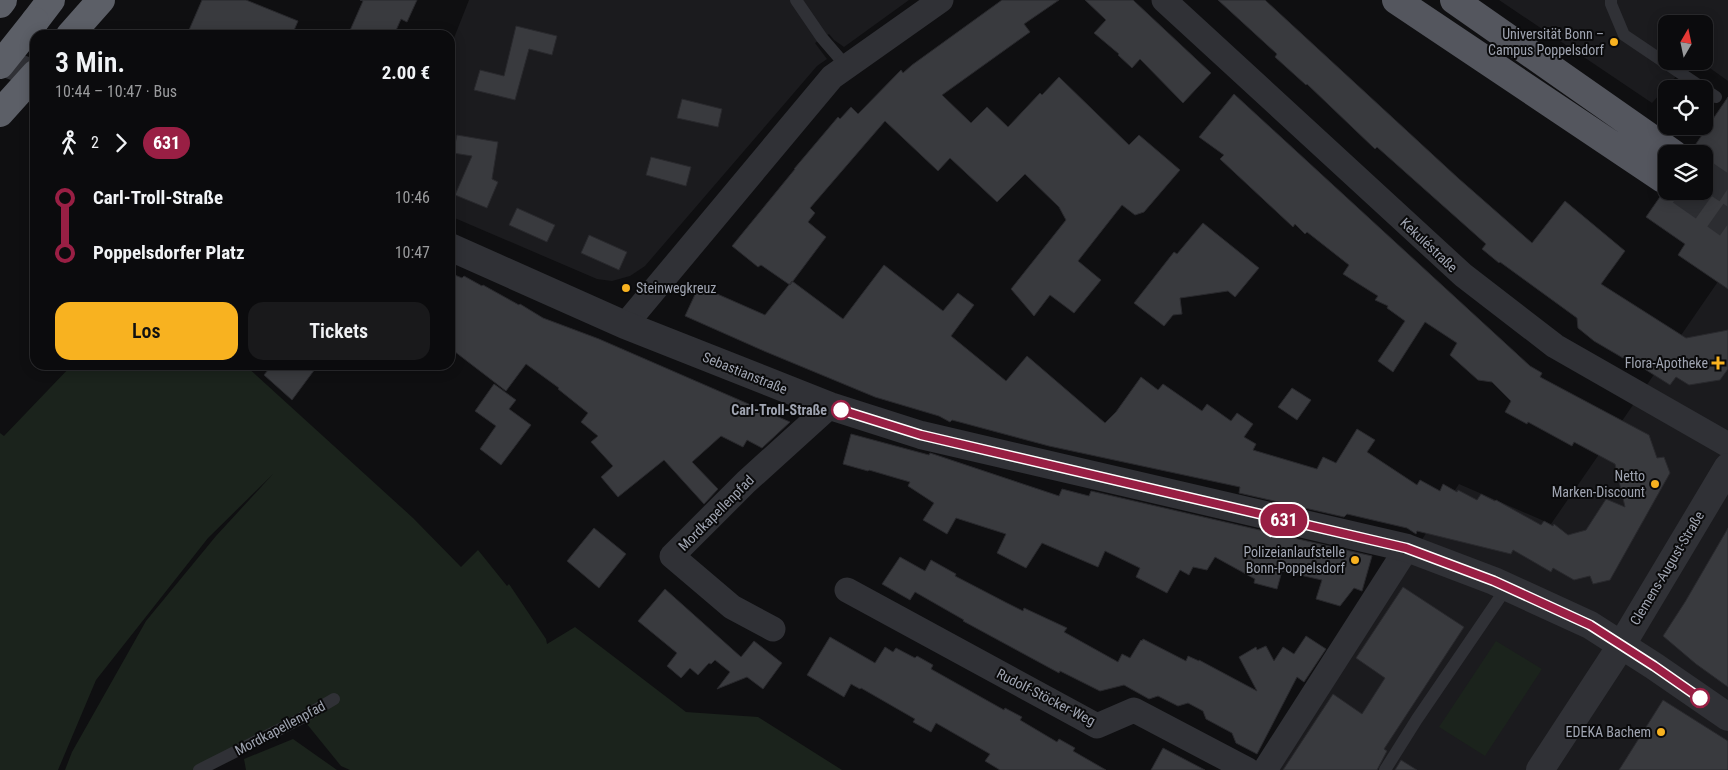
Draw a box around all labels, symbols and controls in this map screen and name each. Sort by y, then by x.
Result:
north arrow [1658,15,1712,70]
map controls [1658,15,1713,200]
place label: Universität Bonn – Campus Poppelsdorf [1488,26,1605,58]
marker: Universität Bonn – Campus Poppelsdorf [1608,36,1620,48]
text: 3 Min. [55,46,125,79]
text: 2.00 € [382,61,430,84]
button: locate [1658,80,1713,135]
text: 10:44 – 10:47 · Bus [55,82,177,101]
icon: walk [55,129,83,157]
icon: forward [107,129,135,157]
text: 631 [153,132,180,153]
text: 2 [91,133,99,152]
button: layers [1658,145,1713,200]
text: Carl-Troll-Straße [93,186,223,209]
text: 10:46 [395,188,430,207]
street label: Kekuléstraße [1397,215,1461,276]
text: Poppelsdorfer Platz [93,241,245,264]
text: 10:47 [395,243,430,262]
place label: Steinwegkreuz [636,280,716,296]
marker: Steinwegkreuz [620,282,632,294]
button: Los [55,302,238,360]
button: Tickets [248,302,430,360]
street label: Sebastianstraße [700,349,790,397]
place label: Flora-Apotheke [1625,355,1708,371]
marker: Flora-Apotheke [1712,357,1724,369]
marker: Carl-Troll-Straße [831,400,851,420]
place label: Carl-Troll-Straße [731,402,827,418]
place label: Netto Marken-Discount [1552,468,1645,500]
street label: Mordkapellenpfad [675,472,757,554]
marker: Netto Marken-Discount [1649,478,1661,490]
line badge: 631 [1255,504,1313,536]
street label: Clemens-August-Straße [1627,508,1708,628]
text: 631 [1270,509,1298,530]
place label: Polizeianlaufstelle Bonn-Poppelsdorf [1243,544,1346,576]
marker: Polizeianlaufstelle Bonn-Poppelsdorf [1349,554,1361,566]
street label: Rudolf-Stöcker-Weg [994,665,1098,729]
unlabelled marker [1690,688,1710,708]
street label: Mordkapellenpfad [232,697,328,759]
place label: EDEKA Bachem [1565,724,1651,740]
marker: EDEKA Bachem [1655,726,1667,738]

